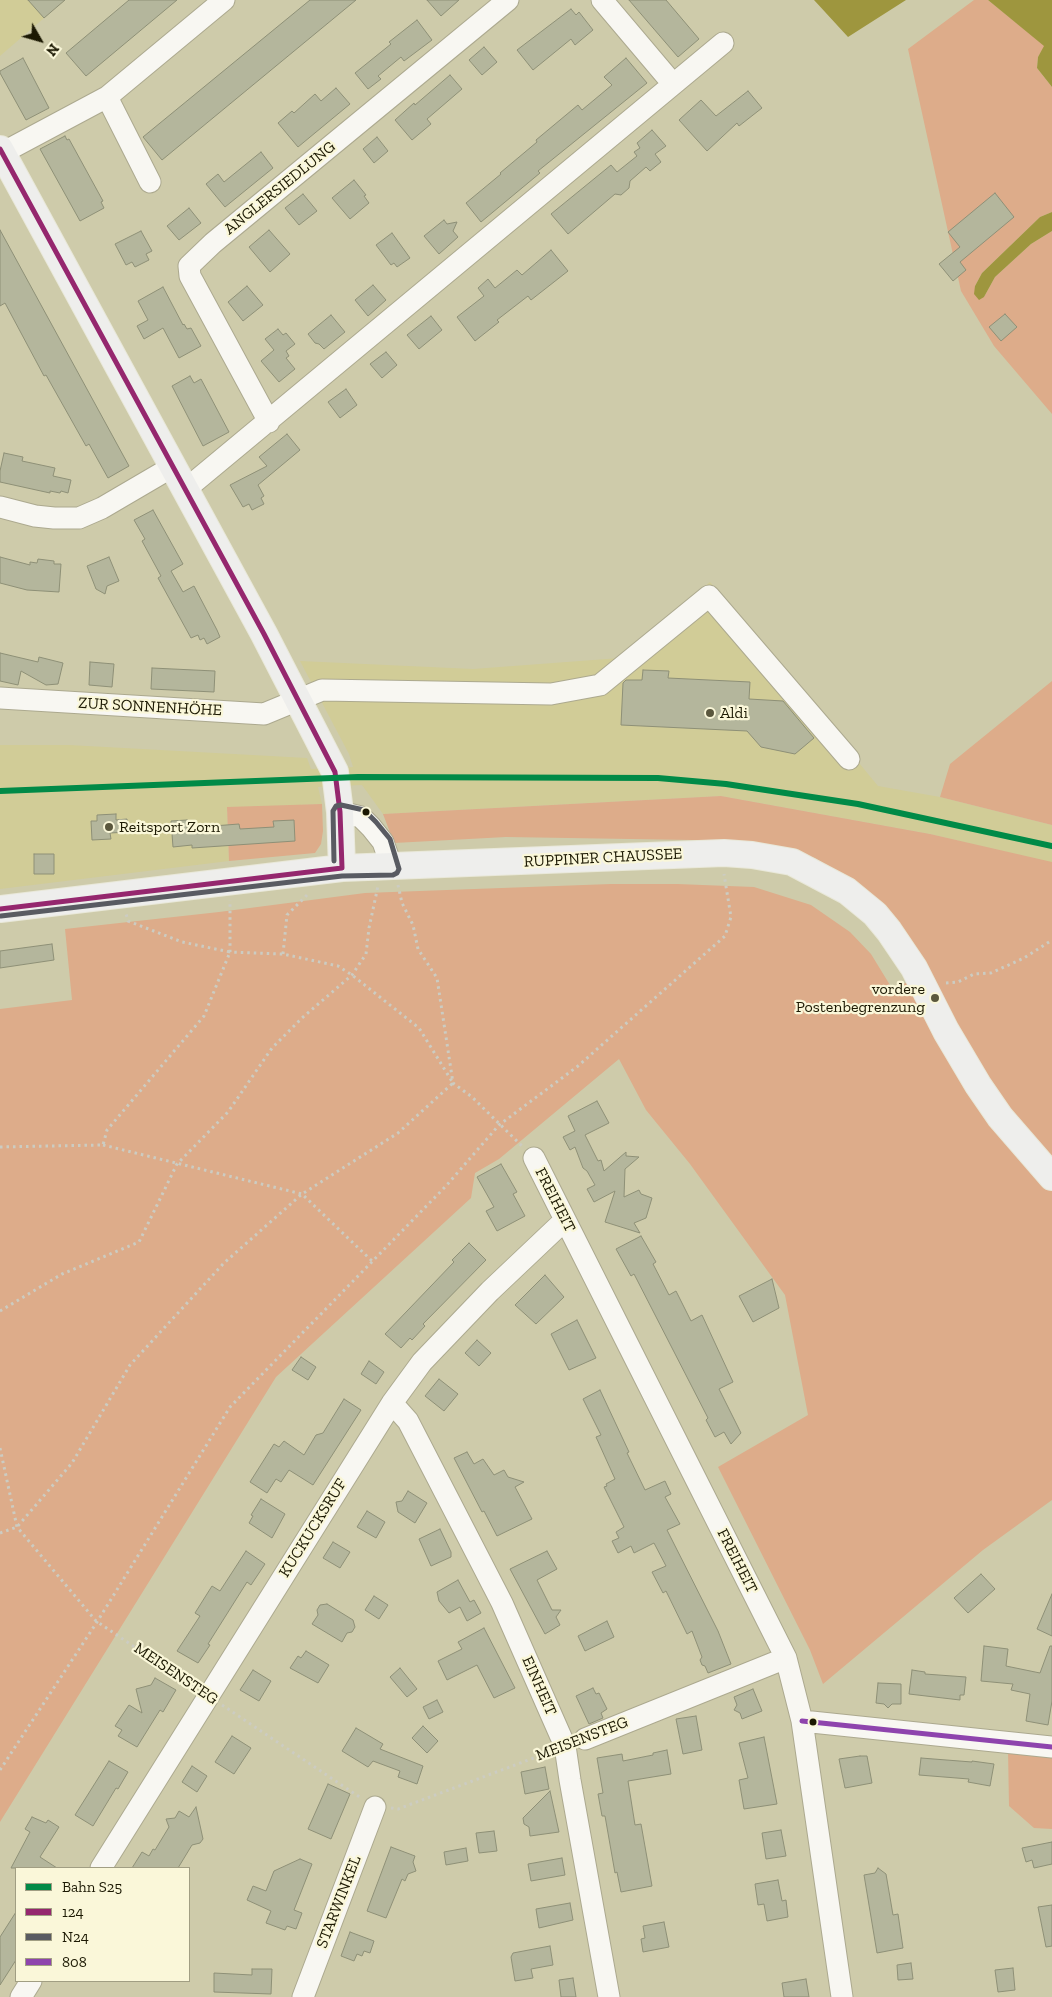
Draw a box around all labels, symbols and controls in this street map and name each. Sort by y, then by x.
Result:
north arrow [15,15,65,65]
text: N [42,40,62,59]
street label: ANGLERSIEDLUNG [220,137,340,239]
street label: ZUR SONNENHÖHE [78,694,222,720]
place label: Aldi [720,703,748,723]
marker: Aldi [704,707,716,719]
unlabelled marker [361,807,371,817]
place label: Reitsport Zorn [119,817,220,837]
marker: Reitsport Zorn [103,821,115,833]
street label: RUPPINER CHAUSSEE [523,844,683,872]
place label: vordere Postenbegrenzung [796,979,925,1017]
marker: vordere Postenbegrenzung [929,992,941,1004]
street label: FREIHEIT [531,1164,579,1236]
street label: KUCKUCKSRUF [275,1475,351,1581]
street label: FREIHEIT [713,1525,761,1597]
street label: MEISENSTEG [130,1639,222,1709]
street label: EINHEIT [517,1653,561,1719]
street label: MEISENSTEG [533,1713,631,1765]
unlabelled marker [808,1717,818,1727]
street label: STARWINKEL [313,1853,365,1951]
legend [15,1867,190,1982]
text: Bahn S25 [62,1878,122,1896]
text: 124 [62,1903,84,1921]
text: N24 [62,1928,89,1946]
text: 808 [62,1953,87,1971]

